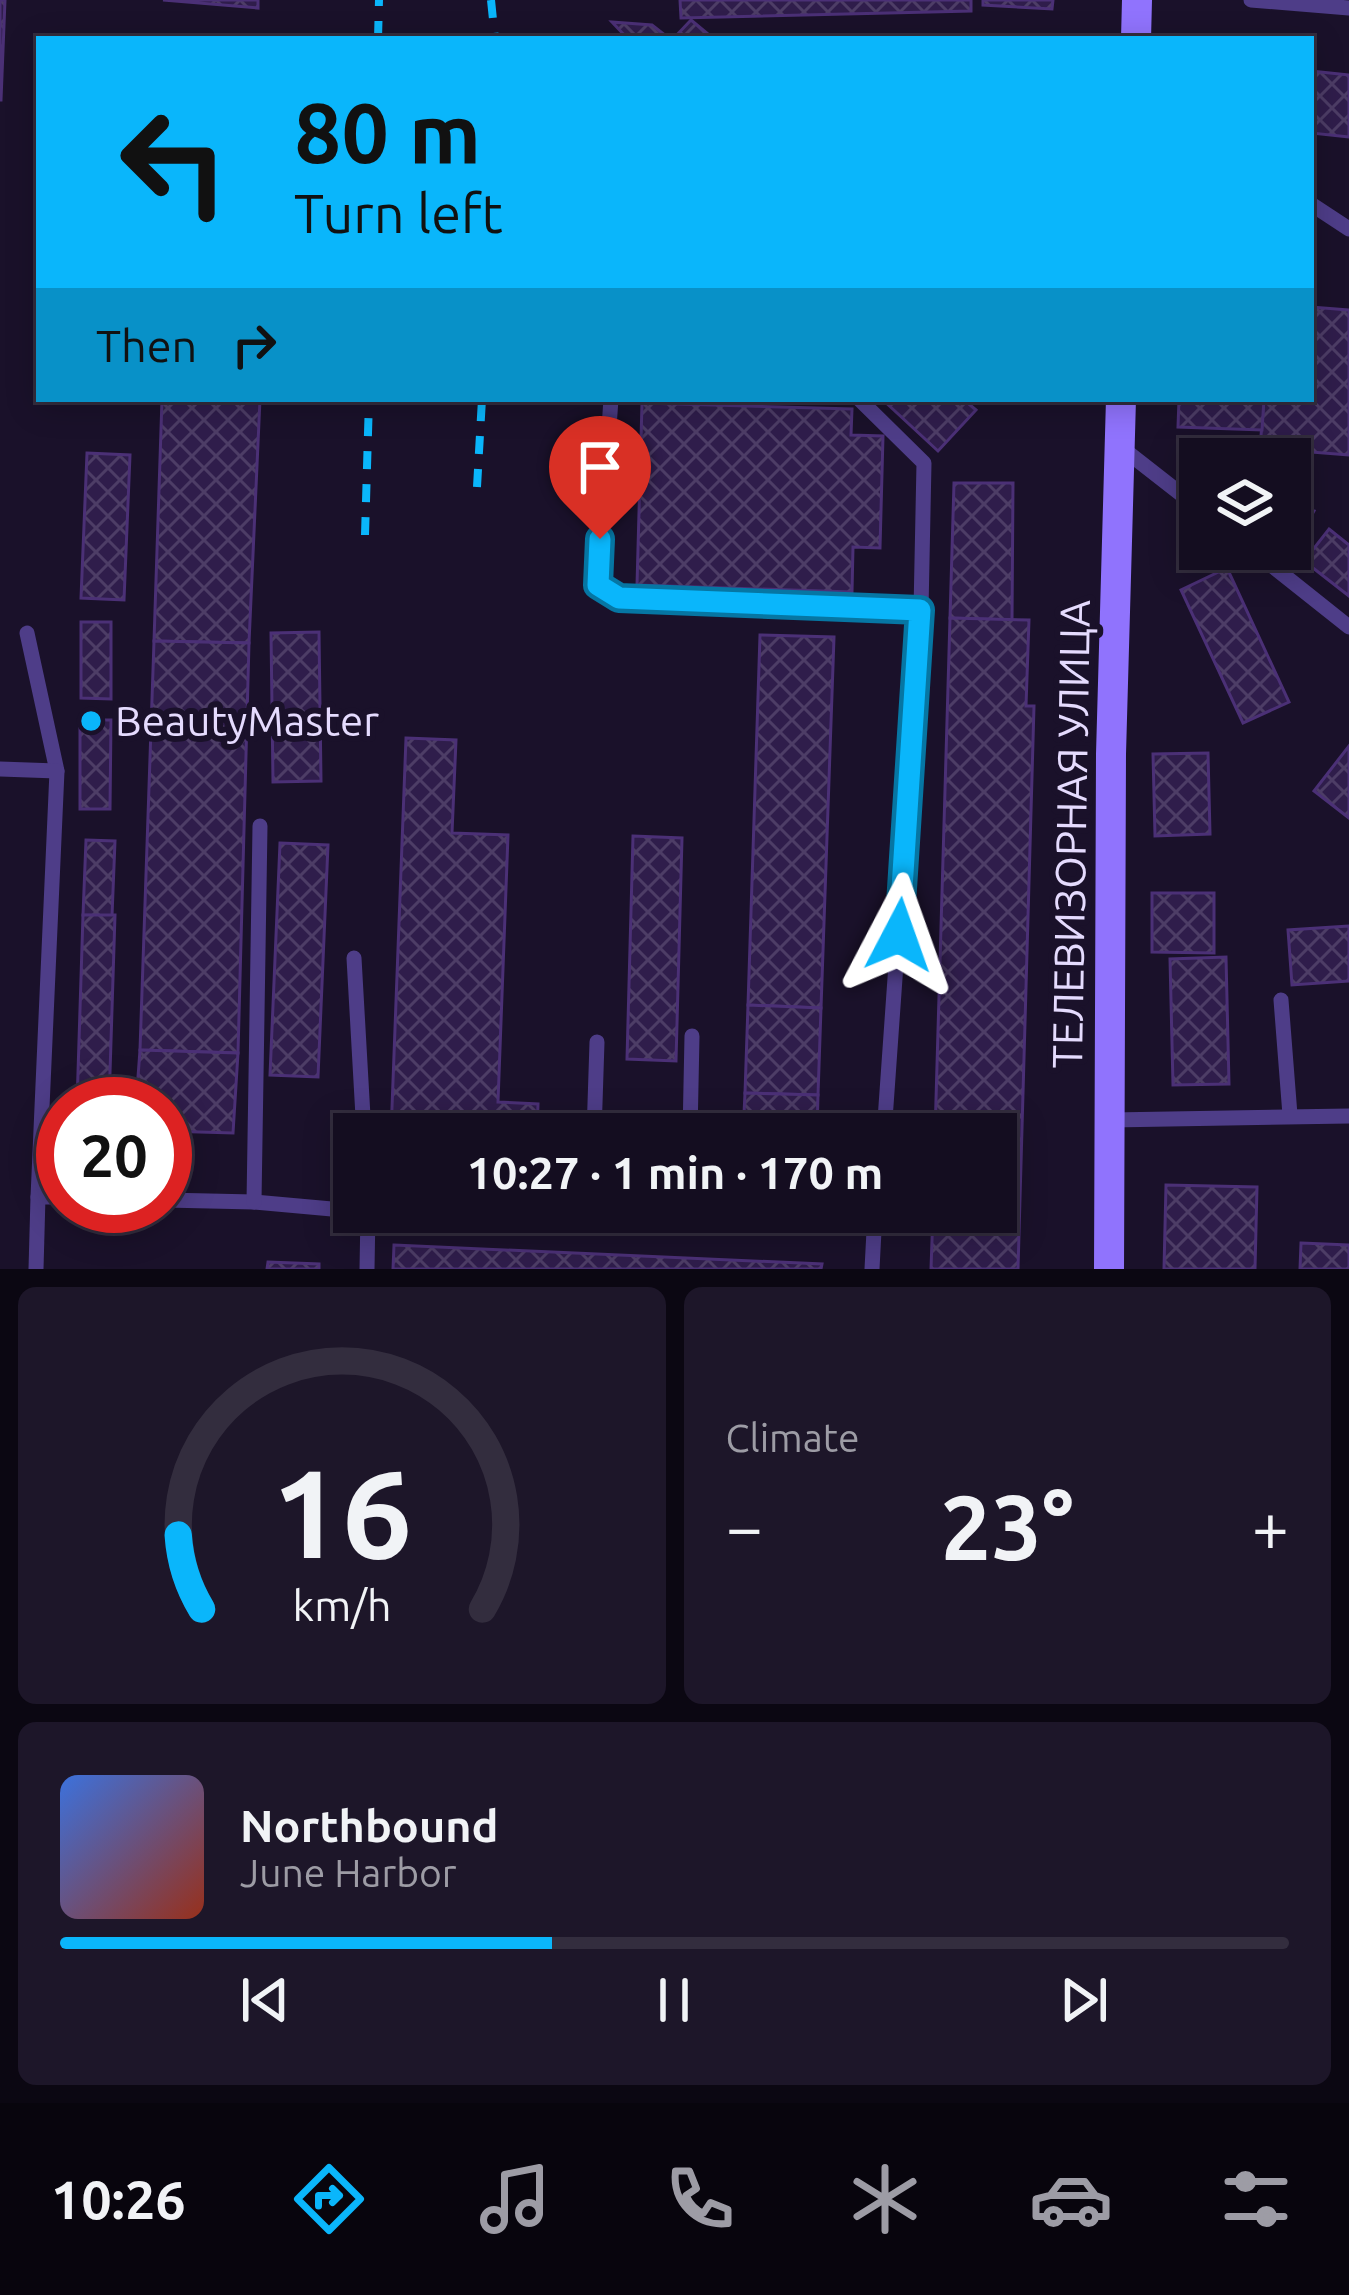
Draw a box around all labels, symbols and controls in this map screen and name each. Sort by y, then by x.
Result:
icon: left [96,84,252,240]
text: 80 m [294,85,481,179]
text: Turn left [294,183,503,243]
icon: right [221,312,287,378]
text: Then [96,320,197,371]
pin [549,416,651,539]
icon: arrive [567,434,633,500]
map controls [1179,438,1311,570]
button: layers [1179,438,1311,570]
street label: ТЕЛЕВИЗОРНАЯ УЛИЦА [1043,599,1098,1069]
place label: BeautyMaster [115,697,379,744]
marker: BeautyMaster [78,708,104,734]
position arrow [836,872,962,998]
speed limit sign: 20 [36,1077,192,1233]
text: 10:27 · 1 min · 170 m [467,1147,883,1198]
text: Climate [726,1416,860,1459]
text: 16 [271,1442,412,1582]
text: 23° [941,1476,1074,1577]
text: − [726,1489,763,1563]
text: + [1252,1489,1289,1563]
text: km/h [292,1580,391,1628]
text: Northbound [240,1800,499,1851]
text: June Harbor [240,1851,457,1894]
icon: previous [232,1967,298,2033]
icon: pause [641,1967,707,2033]
icon: next [1051,1967,1117,2033]
icon: directions [287,2157,371,2241]
icon: music [473,2157,557,2241]
icon: phone [658,2157,742,2241]
icon: climate [843,2157,927,2241]
icon: car [1029,2157,1113,2241]
icon: filters [1214,2157,1298,2241]
text: 10:26 [51,2169,186,2229]

